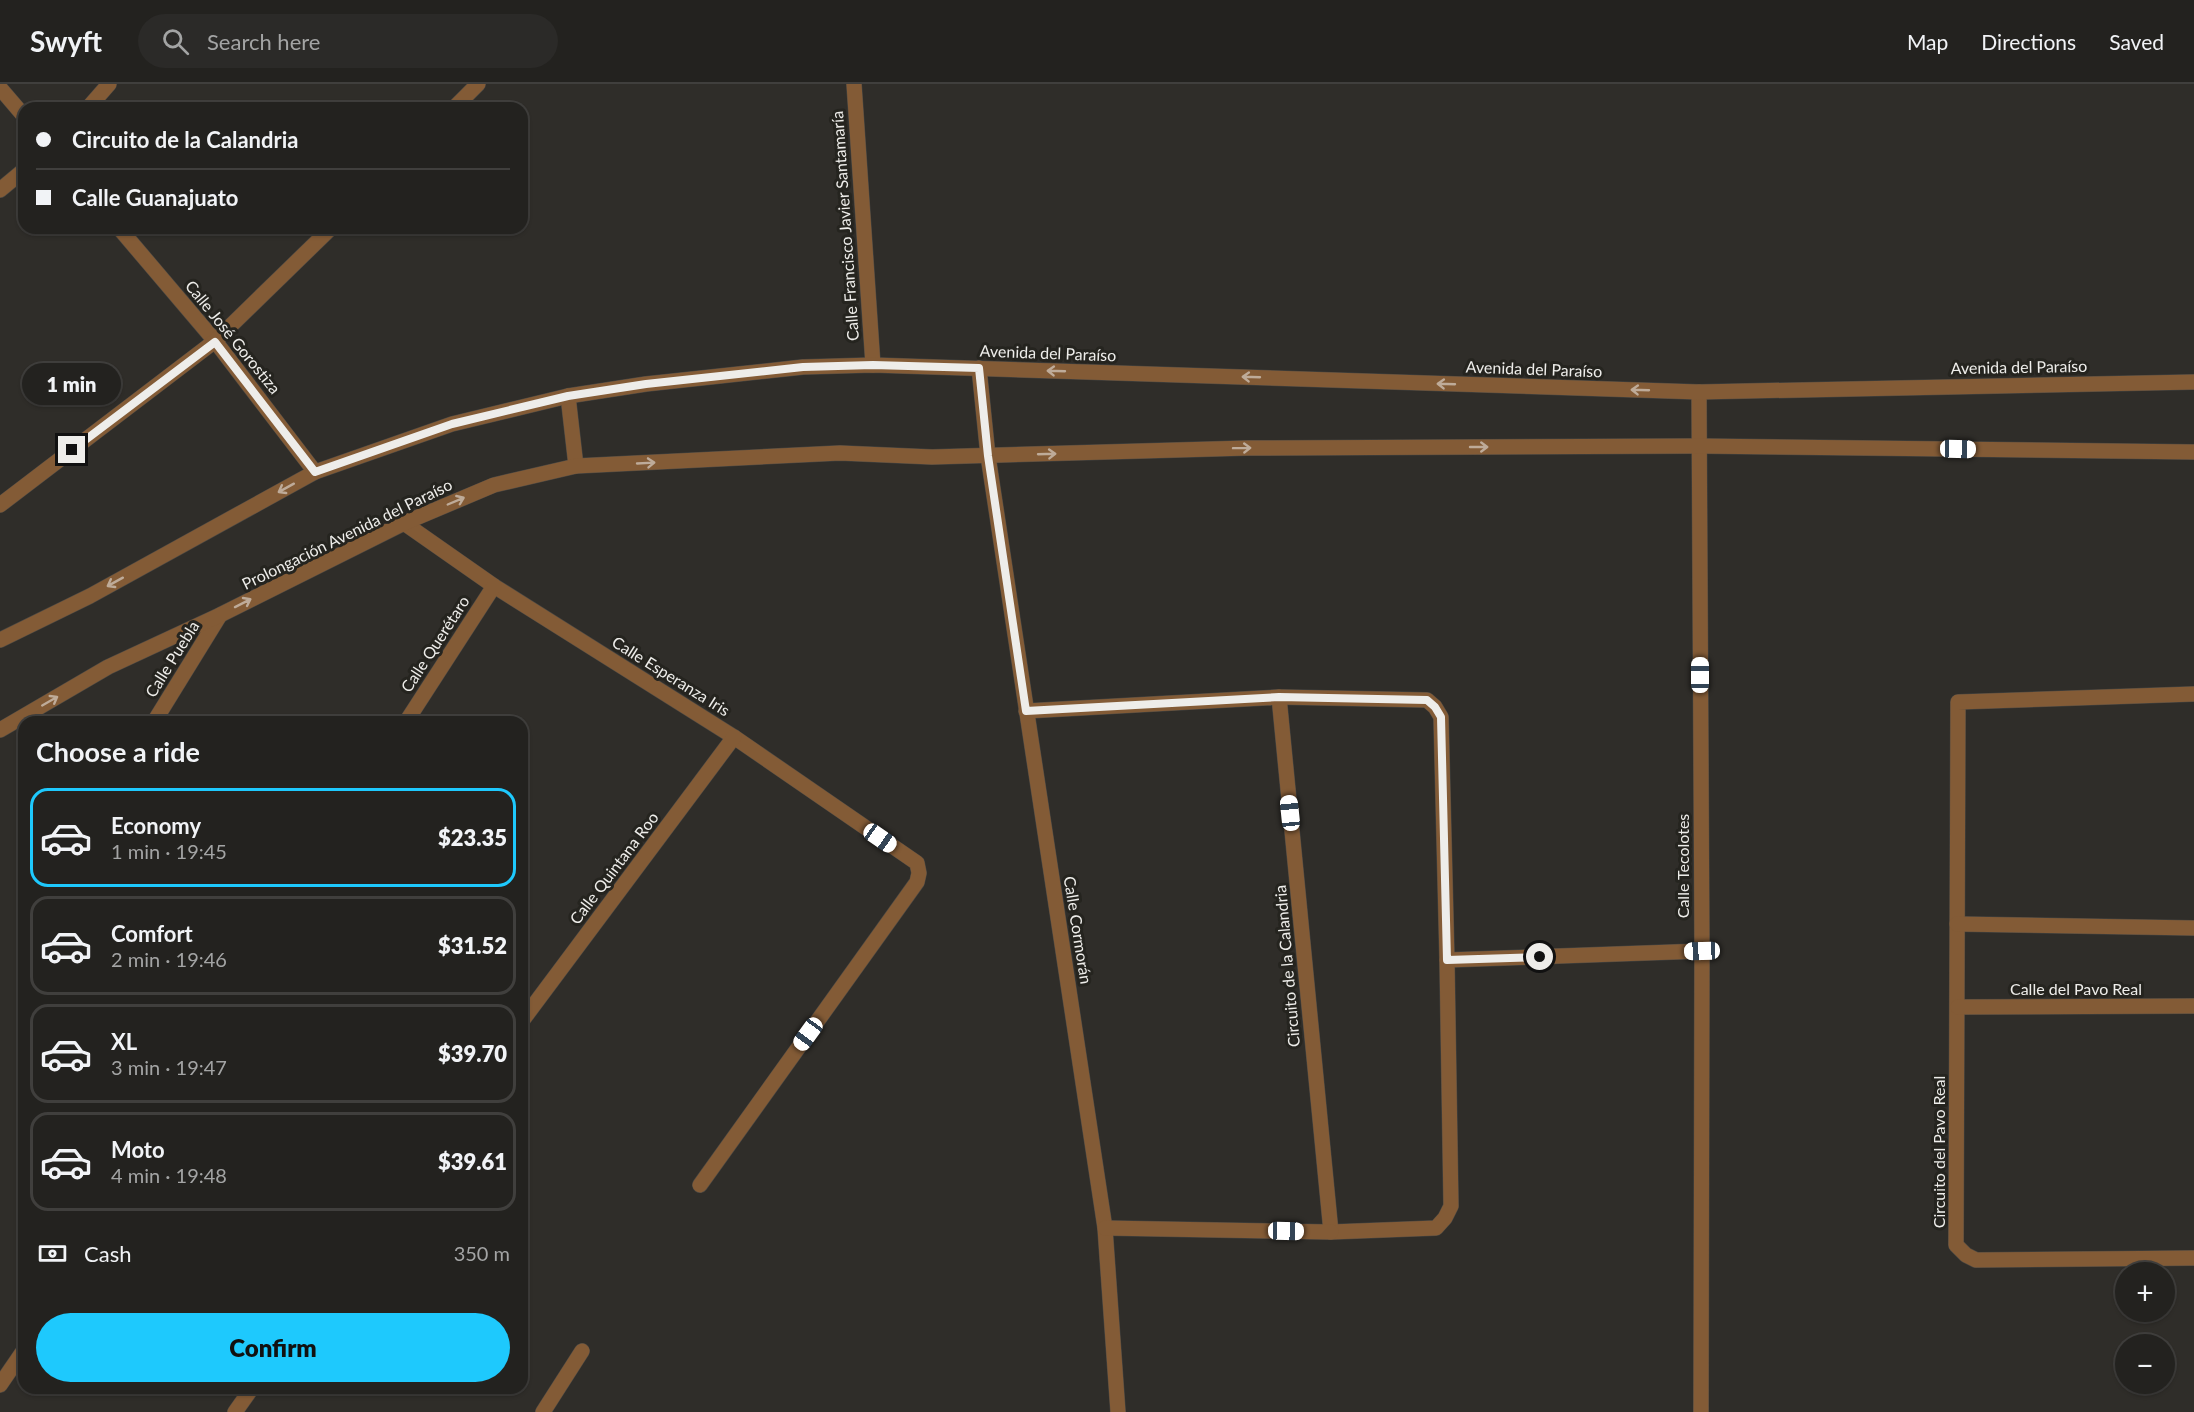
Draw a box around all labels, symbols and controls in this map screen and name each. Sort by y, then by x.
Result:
search box [138,14,558,68]
text: Swyft [30,24,102,58]
icon: search [159,25,192,58]
text: Search here [207,28,320,55]
text: Map [1907,29,1948,54]
text: Directions [1981,29,2076,54]
text: Saved [2109,29,2164,54]
street label: Calle Francisco Javier Santamaría [827,110,862,342]
text: Circuito de la Calandria [72,126,298,153]
text: Calle Guanajuato [72,184,238,211]
street label: Calle José Gorostiza [182,276,285,397]
street label: Avenida del Paraíso [979,341,1117,364]
street label: Avenida del Paraíso [1951,356,2087,377]
street label: Avenida del Paraíso [1465,357,1603,380]
callout: 1 min [22,363,122,405]
one-way arrow [1046,365,1066,377]
text: 1 min [47,372,96,396]
one-way arrow [1241,372,1261,383]
one-way arrow [1436,378,1456,390]
one-way arrow [1631,385,1651,396]
route end [58,436,85,463]
car [1940,440,1976,458]
one-way arrow [1468,441,1488,453]
one-way arrow [1231,443,1251,454]
one-way arrow [1036,448,1056,460]
one-way arrow [636,457,656,468]
street label: Prolongación Avenida del Paraíso [239,474,455,593]
one-way arrow [278,482,295,494]
one-way arrow [447,495,465,506]
one-way arrow [107,577,125,588]
street label: Calle Querétaro [396,592,473,695]
one-way arrow [234,597,252,609]
street label: Calle Puebla [141,617,203,700]
street label: Calle Esperanza Iris [609,632,734,719]
car [1691,657,1709,693]
one-way arrow [41,694,58,706]
text: Choose a ride [36,735,200,768]
car [1279,794,1301,832]
street label: Calle Quintana Roo [565,808,662,927]
icon: car [39,811,93,865]
text: Economy [111,812,201,839]
street label: Calle Tecolotes [1673,814,1692,918]
car [860,820,900,856]
text: $23.35 [438,824,507,851]
text: 1 min · 19:45 [111,839,227,863]
street label: Calle Cormorán [1061,875,1096,985]
street label: Circuito de la Calandria [1270,884,1303,1048]
icon: car [39,919,93,973]
text: Comfort [111,920,193,947]
text: $31.52 [438,932,507,959]
car [1684,941,1720,961]
route start [1526,943,1553,970]
text: 2 min · 19:46 [111,947,227,971]
street label: Calle del Pavo Real [2010,979,2142,998]
car [790,1014,826,1054]
icon: car [39,1027,93,1081]
text: XL [111,1028,137,1055]
text: $39.70 [438,1040,507,1067]
text: 3 min · 19:47 [111,1055,227,1079]
street label: Circuito del Pavo Real [1929,1076,1948,1228]
icon: car [39,1135,93,1189]
text: Moto [111,1136,165,1163]
text: $39.61 [438,1148,507,1175]
text: 4 min · 19:48 [111,1163,227,1187]
car [1268,1222,1304,1240]
icon: cash [36,1237,69,1270]
text: Cash [84,1240,131,1267]
text: 350 m [454,1241,510,1265]
map controls [2115,1262,2175,1394]
button: + [2115,1262,2175,1322]
button: Confirm [36,1313,510,1382]
button: − [2115,1334,2175,1394]

